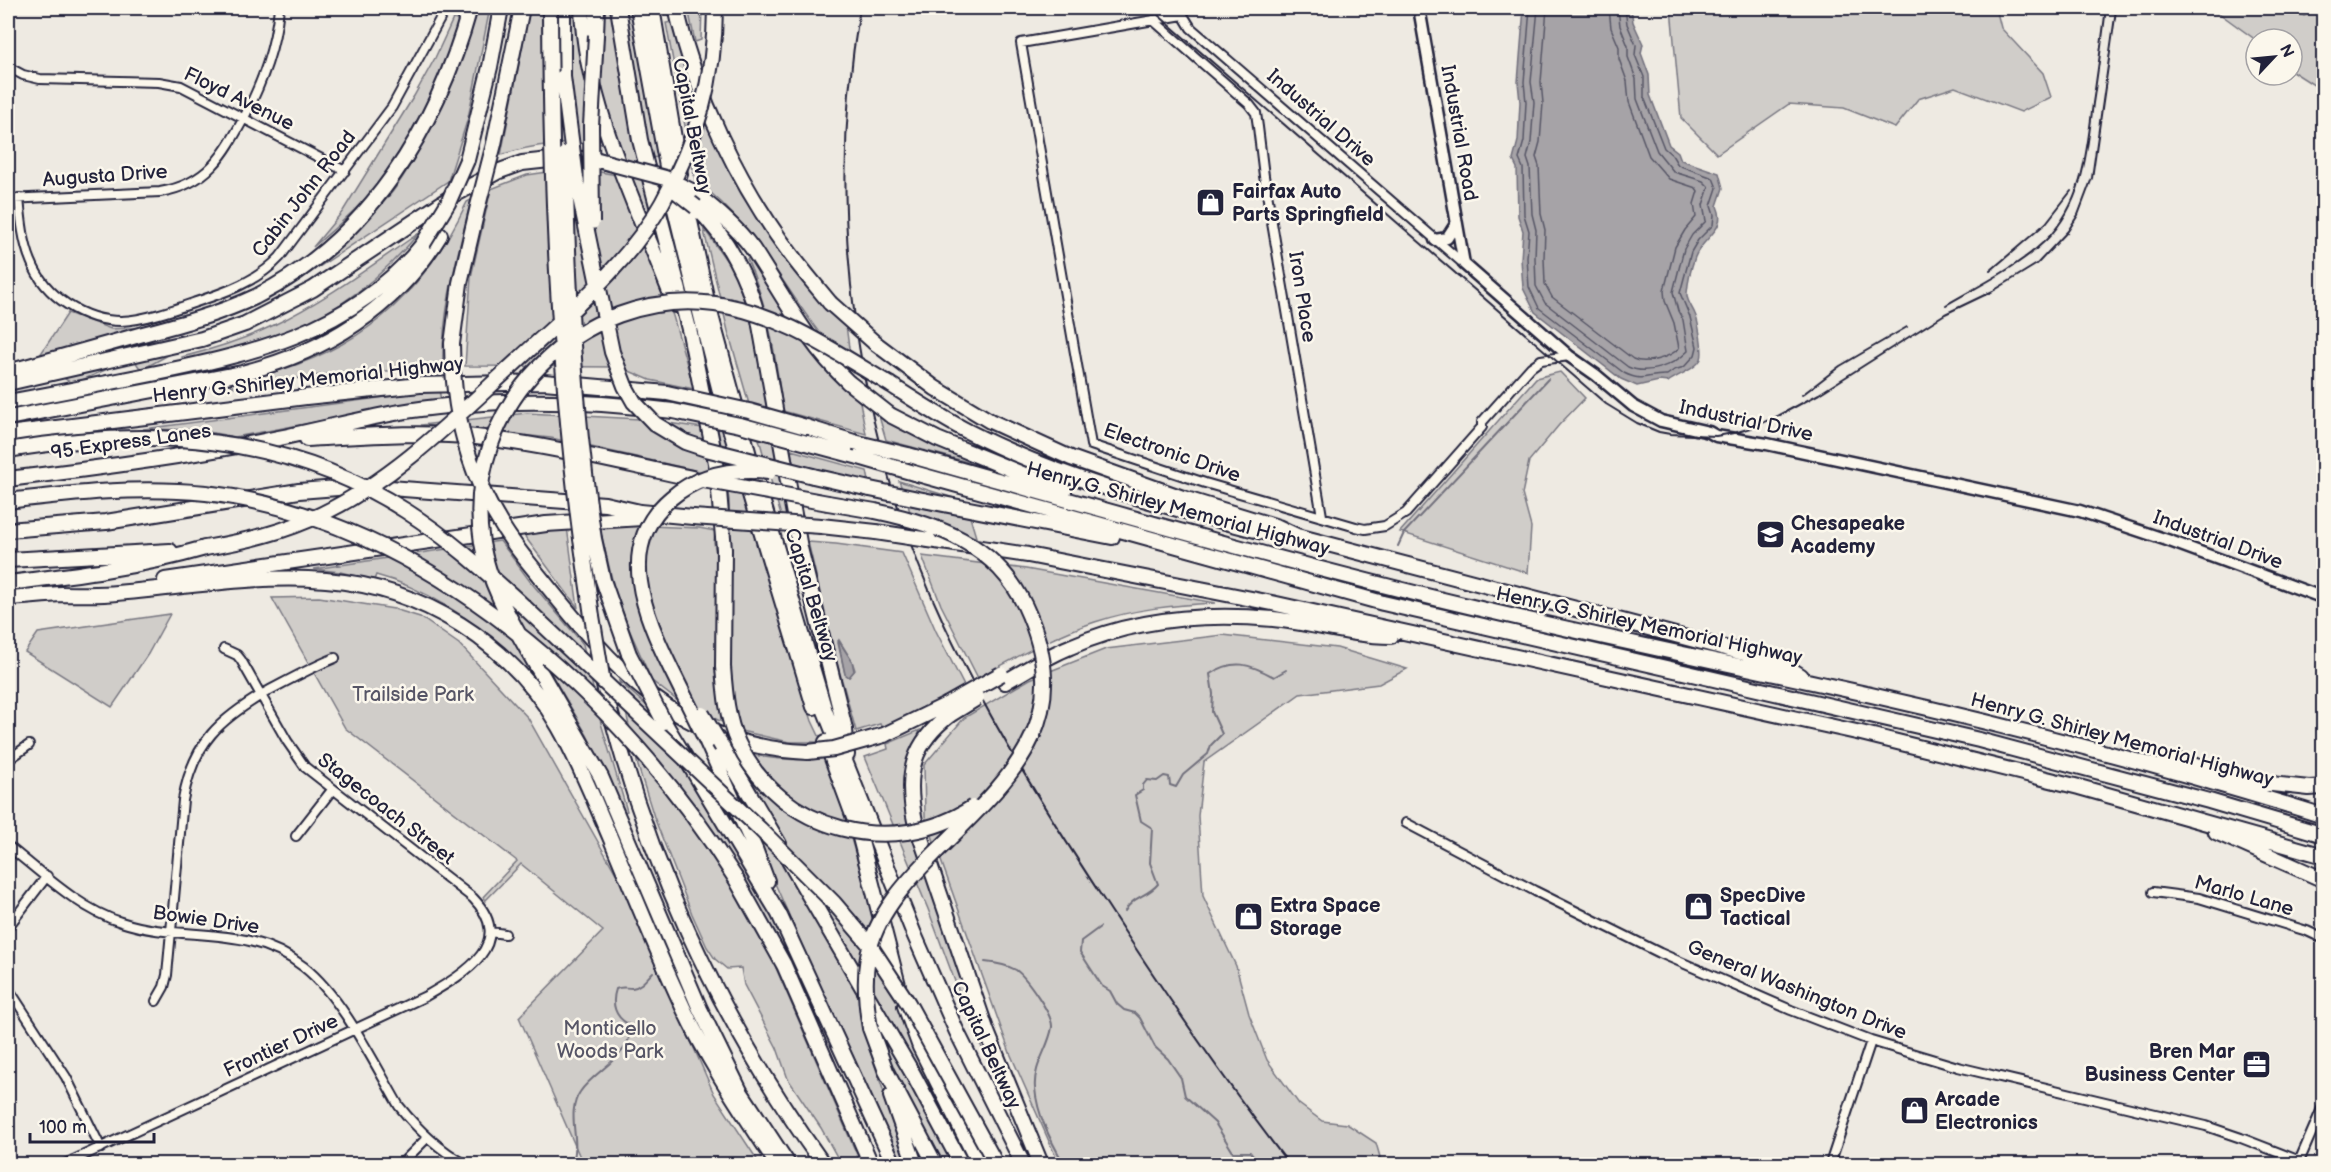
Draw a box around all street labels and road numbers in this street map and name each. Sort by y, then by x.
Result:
street label: Capital Beltway [667,56,717,196]
street label: Floyd Avenue [180,62,298,136]
street label: Industrial Road [1435,63,1483,203]
street label: Industrial Drive [1262,64,1380,172]
street label: Cabin John Road [247,126,361,262]
street label: Augusta Drive [42,160,168,192]
street label: Iron Place [1283,250,1321,344]
street label: Henry G. Shirley Memorial Highway [151,352,465,408]
street label: Industrial Drive [1677,395,1815,447]
street label: Electronic Drive [1100,418,1244,488]
street label: 95 Express Lanes [49,419,213,465]
street label: Henry G. Shirley Memorial Highway [1024,457,1332,561]
street label: Industrial Drive [2150,505,2286,575]
street label: Capital Beltway [779,525,843,665]
street label: Henry G. Shirley Memorial Highway [1494,582,1804,670]
street label: Henry G. Shirley Memorial Highway [1968,688,2276,792]
street label: Stagecoach Street [313,748,459,870]
street label: Marlo Lane [2192,870,2297,922]
street label: Bowie Drive [151,901,261,939]
street label: General Washington Drive [1684,935,1910,1045]
street label: Capital Beltway [946,977,1026,1113]
street label: Frontier Drive [220,1009,342,1083]

